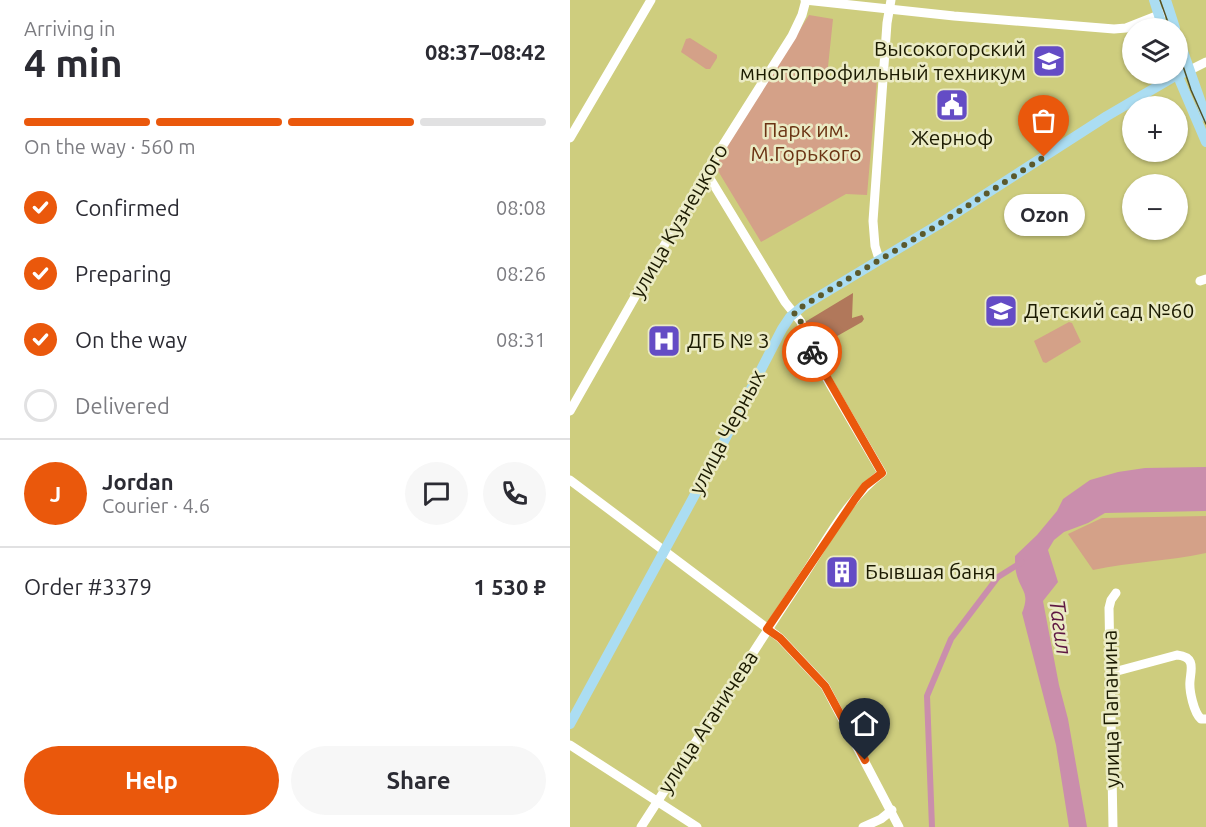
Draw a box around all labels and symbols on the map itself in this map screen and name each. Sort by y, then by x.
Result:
place label: Высокогорский многопрофильный техникум [740,36,1026,84]
school or university icon: Высокогорский многопрофильный техникум [1031,43,1067,79]
public building icon: Жерноф [934,87,970,123]
pin [1018,95,1069,157]
park label: Парк им. М.Горького [751,117,861,165]
place label: Жерноф [911,125,993,149]
street label: улица Кузнецкого [624,139,732,302]
callout: Ozon [1004,193,1084,235]
school or university icon: Детский сад №60 [983,293,1019,329]
place label: Детский сад №60 [1024,298,1194,322]
courier [782,322,842,382]
hospital icon: ДГБ № 3 [646,323,682,359]
place label: ДГБ № 3 [687,328,770,352]
street label: улица Черных [683,365,769,498]
building icon: Бывшая баня [824,554,860,590]
place label: Бывшая баня [865,559,996,583]
water label: Тагил [1045,598,1078,656]
street label: улица Папанина [1097,630,1123,788]
street label: улица Аганичева [652,646,762,797]
pin [839,698,890,760]

